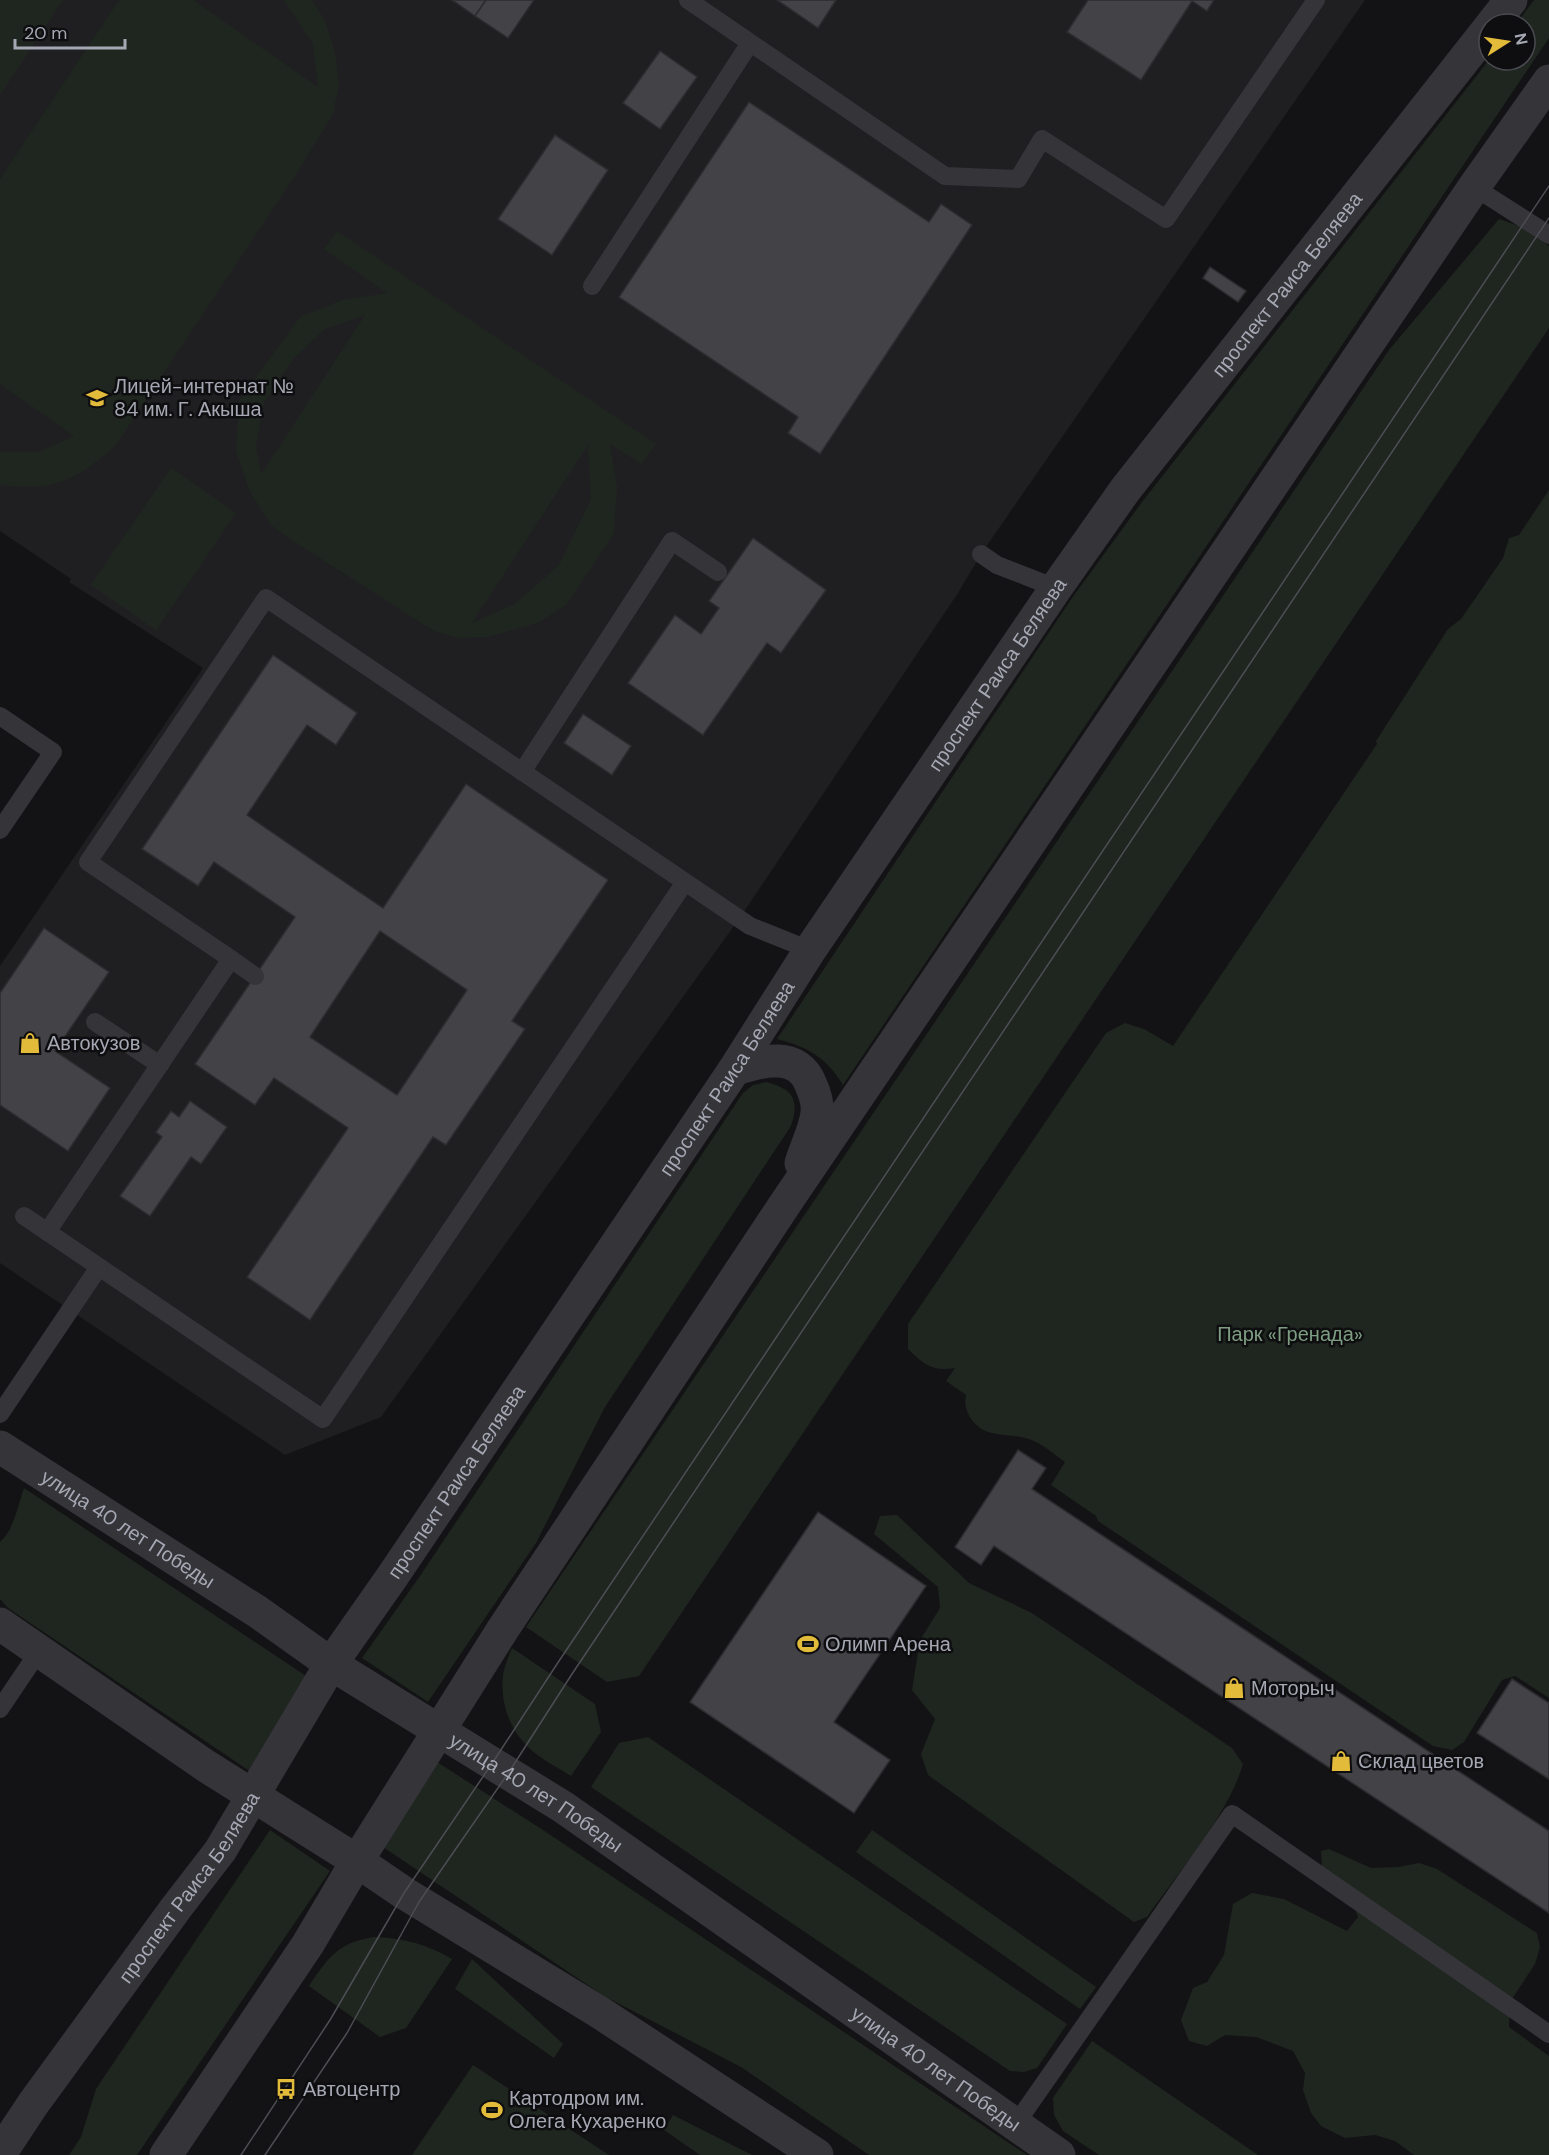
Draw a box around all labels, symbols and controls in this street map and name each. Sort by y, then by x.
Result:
scale bar [15,12,124,50]
north arrow [1477,12,1537,72]
text: 20 m [24,21,67,45]
text: N [1510,31,1533,47]
street label: проспект Раиса Беляева [1206,186,1368,382]
place label: Лицей-интернат № 84 им. Г. Акыша [114,373,294,422]
school or university icon: Лицей-интернат № 84 им. Г. Акыша [85,386,109,410]
street label: проспект Раиса Беляева [922,572,1073,776]
street label: проспект Раиса Беляева [653,975,801,1181]
place label: Автокузов [47,1030,140,1056]
shop icon: Автокузов [18,1031,42,1055]
park label: Парк «Гренада» [1217,1321,1363,1347]
street label: проспект Раиса Беляева [381,1379,531,1584]
street label: улица 40 лет Победы [36,1464,220,1594]
place label: Олимп Арена [825,1631,952,1657]
sports icon: Олимп Арена [796,1632,820,1656]
place label: Моторыч [1251,1675,1335,1701]
shop icon: Моторыч [1222,1676,1246,1700]
street label: улица 40 лет Победы [444,1727,628,1858]
place label: Склад цветов [1358,1748,1484,1774]
shop icon: Склад цветов [1329,1749,1353,1773]
street label: проспект Раиса Беляева [113,1786,266,1988]
street label: улица 40 лет Победы [846,2000,1026,2137]
place label: Автоцентр [303,2076,400,2102]
bus stop icon: Автоцентр [274,2077,298,2101]
place label: Картодром им. Олега Кухаренко [509,2085,666,2134]
sports icon: Картодром им. Олега Кухаренко [480,2098,504,2122]

